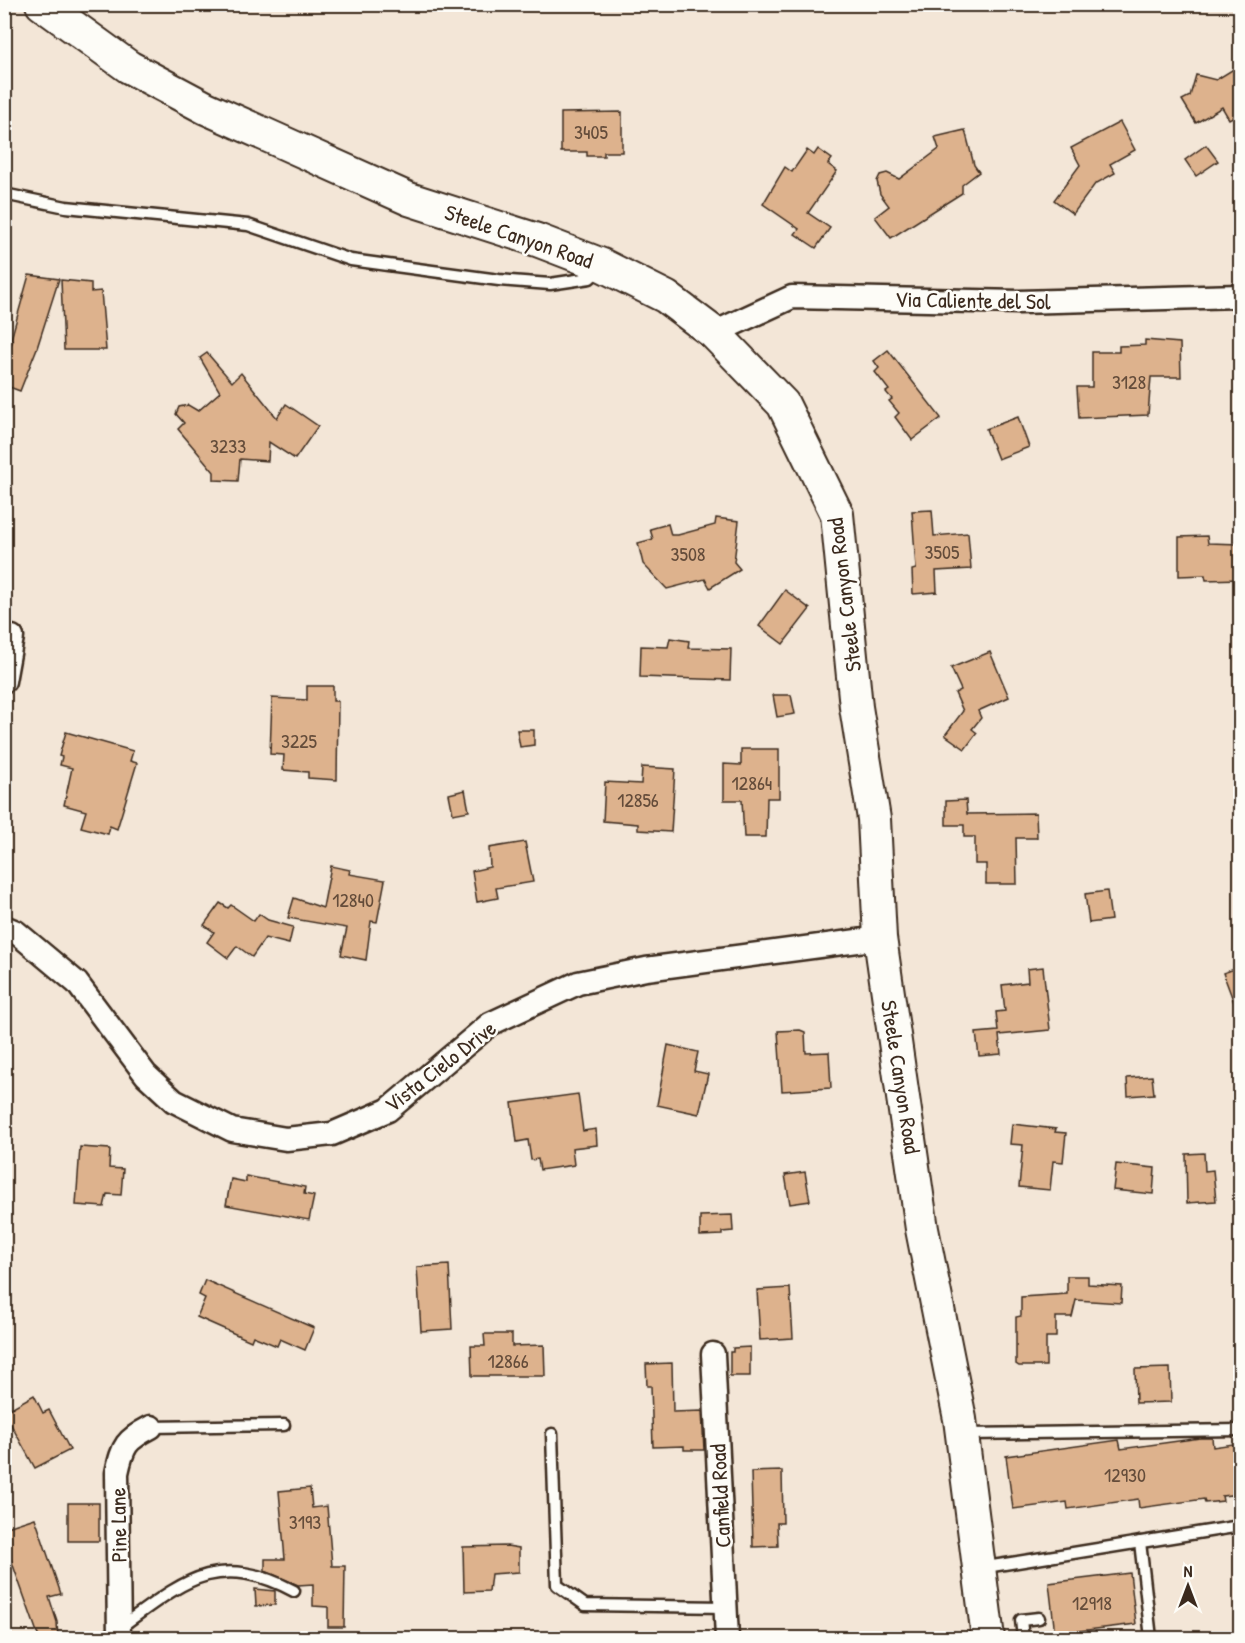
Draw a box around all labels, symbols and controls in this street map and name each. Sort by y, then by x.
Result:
house number: 3405 [574,118,608,145]
street label: Steele Canyon Road [441,197,597,276]
street label: Via Caliente del Sol [895,284,1051,316]
house number: 3128 [1112,368,1146,395]
house number: 3233 [210,432,246,459]
street label: Steele Canyon Road [820,516,868,674]
house number: 3505 [925,538,960,565]
house number: 3508 [670,540,706,567]
house number: 3225 [281,727,318,754]
house number: 12864 [732,769,772,796]
house number: 12856 [617,786,659,813]
house number: 12840 [332,886,374,913]
street label: Steele Canyon Road [874,998,928,1156]
street label: Vista Cielo Drive [378,1013,502,1119]
house number: 12866 [487,1347,529,1374]
street label: Canfield Road [702,1443,738,1549]
house number: 12930 [1104,1461,1146,1488]
street label: Pine Lane [102,1487,134,1563]
house number: 3193 [289,1508,321,1535]
north arrow [1158,1556,1218,1616]
text: N [1184,1560,1193,1582]
house number: 12918 [1072,1589,1112,1616]

